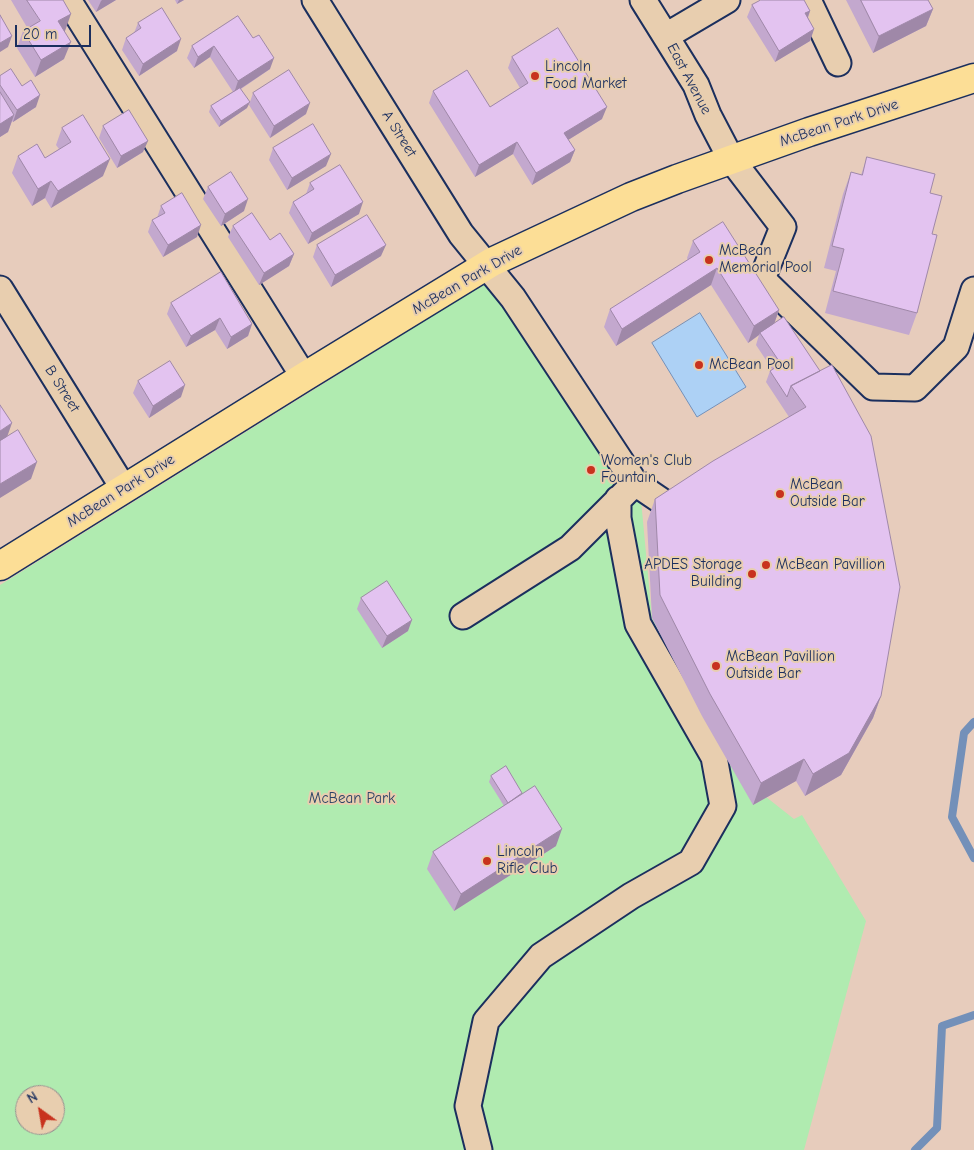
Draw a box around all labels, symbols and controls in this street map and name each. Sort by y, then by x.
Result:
scale bar [18,15,94,47]
text: 20 m [23,25,57,43]
street label: East Avenue [663,40,715,118]
place label: Lincoln Food Market [545,58,627,93]
marker: Lincoln Food Market [529,70,541,82]
street label: McBean Park Drive [777,95,901,151]
street label: A Street [378,107,420,161]
street label: McBean Park Drive [409,241,525,319]
place label: McBean Memorial Pool [719,242,812,277]
marker: McBean Memorial Pool [703,254,715,266]
place label: McBean Pool [709,356,794,374]
marker: McBean Pool [693,359,705,371]
street label: B Street [41,362,83,416]
street label: McBean Park Drive [64,451,178,531]
place label: Women's Club Fountain [601,452,692,487]
marker: Women's Club Fountain [585,464,597,476]
place label: McBean Outside Bar [790,476,865,511]
marker: McBean Outside Bar [774,488,786,500]
place label: APDES Storage Building [644,556,742,591]
place label: McBean Pavillion [776,556,885,574]
marker: McBean Pavillion [760,559,772,571]
marker: APDES Storage Building [746,568,758,580]
place label: McBean Pavillion Outside Bar [726,648,835,683]
marker: McBean Pavillion Outside Bar [710,660,722,672]
park label: McBean Park [309,790,395,808]
place label: Lincoln Rifle Club [497,843,558,878]
marker: Lincoln Rifle Club [481,855,493,867]
north arrow [15,1085,65,1135]
text: N [24,1088,41,1107]

